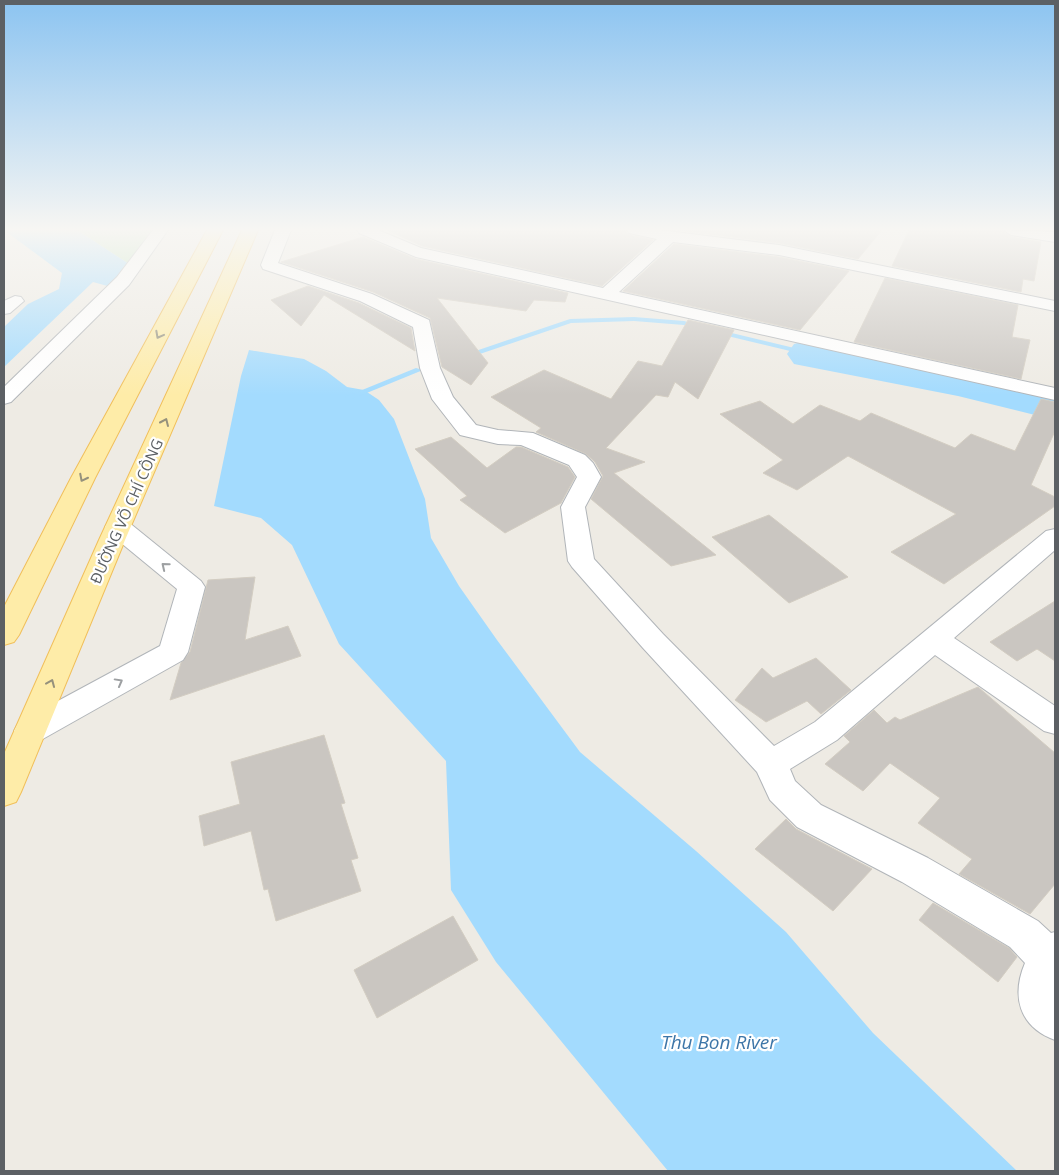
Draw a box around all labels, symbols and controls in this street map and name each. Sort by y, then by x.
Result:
one-way arrow [155,330,165,339]
one-way arrow [159,418,170,427]
street label: ĐƯỜNG VÕ CHÍ CÔNG [85,435,167,587]
one-way arrow [79,473,89,482]
one-way arrow [162,563,171,571]
one-way arrow [114,678,123,688]
one-way arrow [44,679,55,688]
water label: Thu Bon River [661,1029,778,1055]

